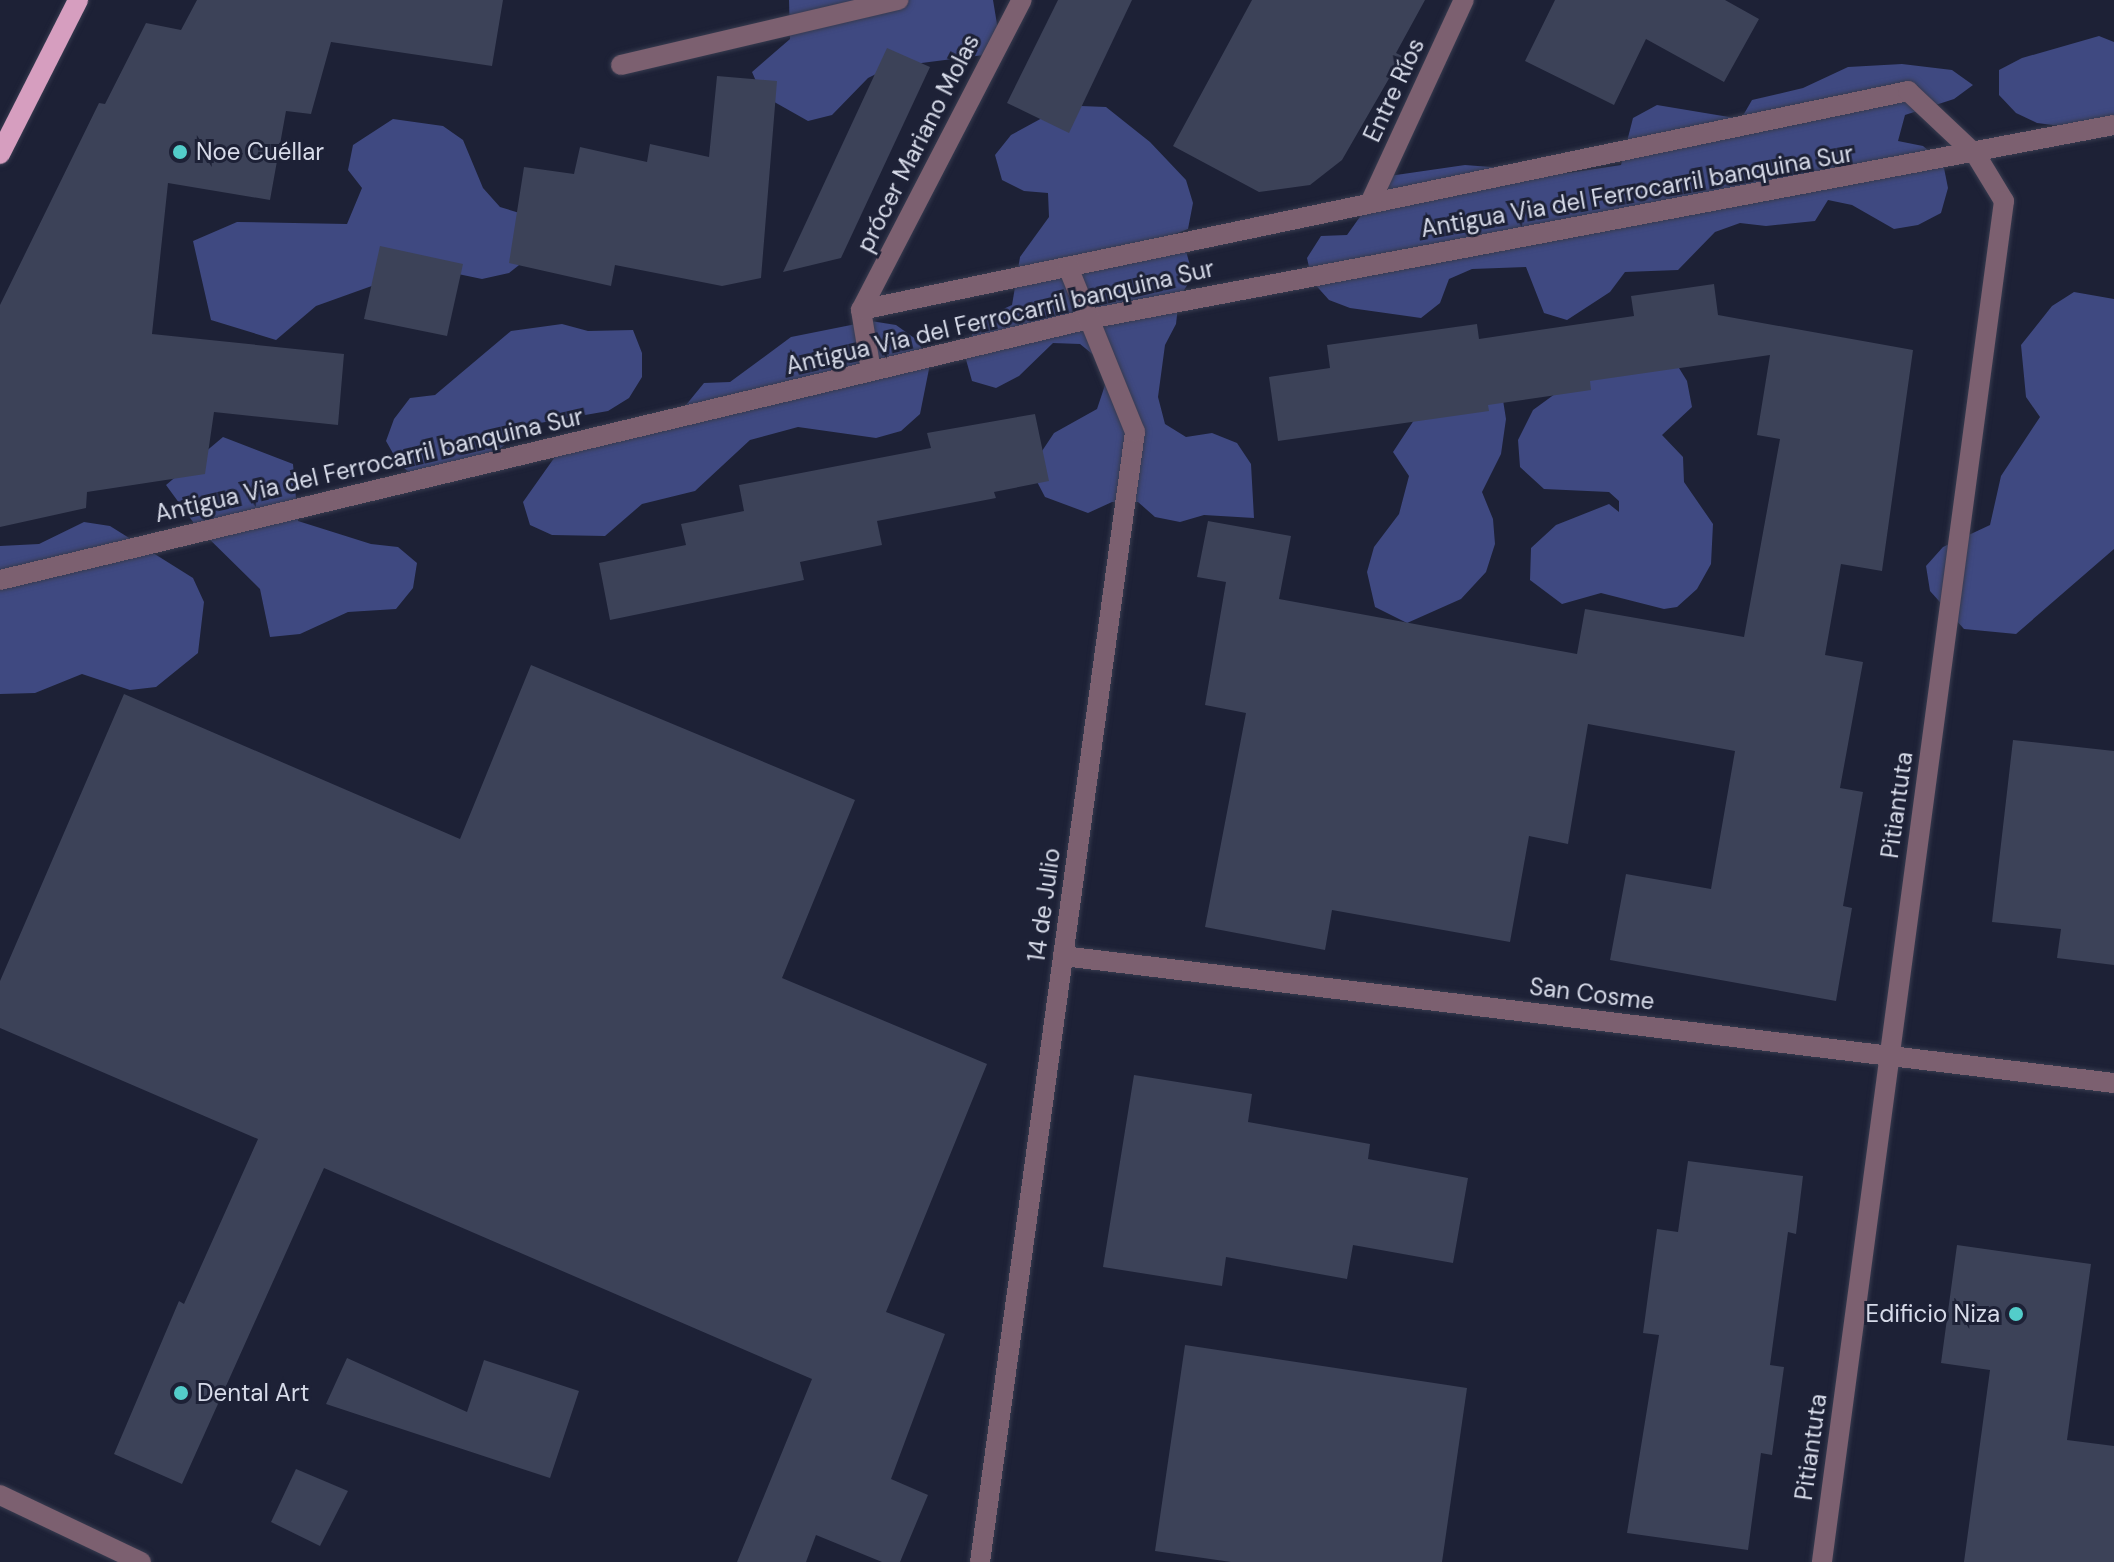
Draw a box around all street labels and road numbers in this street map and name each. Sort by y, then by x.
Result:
street label: prócer Mariano Molas [851,29,985,257]
street label: Entre Ríos [1357,34,1431,146]
street label: Antigua Via del Ferrocarril banquina Sur [1418,139,1856,243]
street label: Antigua Via del Ferrocarril banquina Sur [783,254,1217,380]
street label: Antigua Via del Ferrocarril banquina Sur [152,402,586,528]
street label: Pitiantuta [1875,750,1919,860]
street label: 14 de Julio [1022,846,1066,964]
street label: San Cosme [1528,972,1656,1016]
street label: Pitiantuta [1789,1392,1833,1502]

